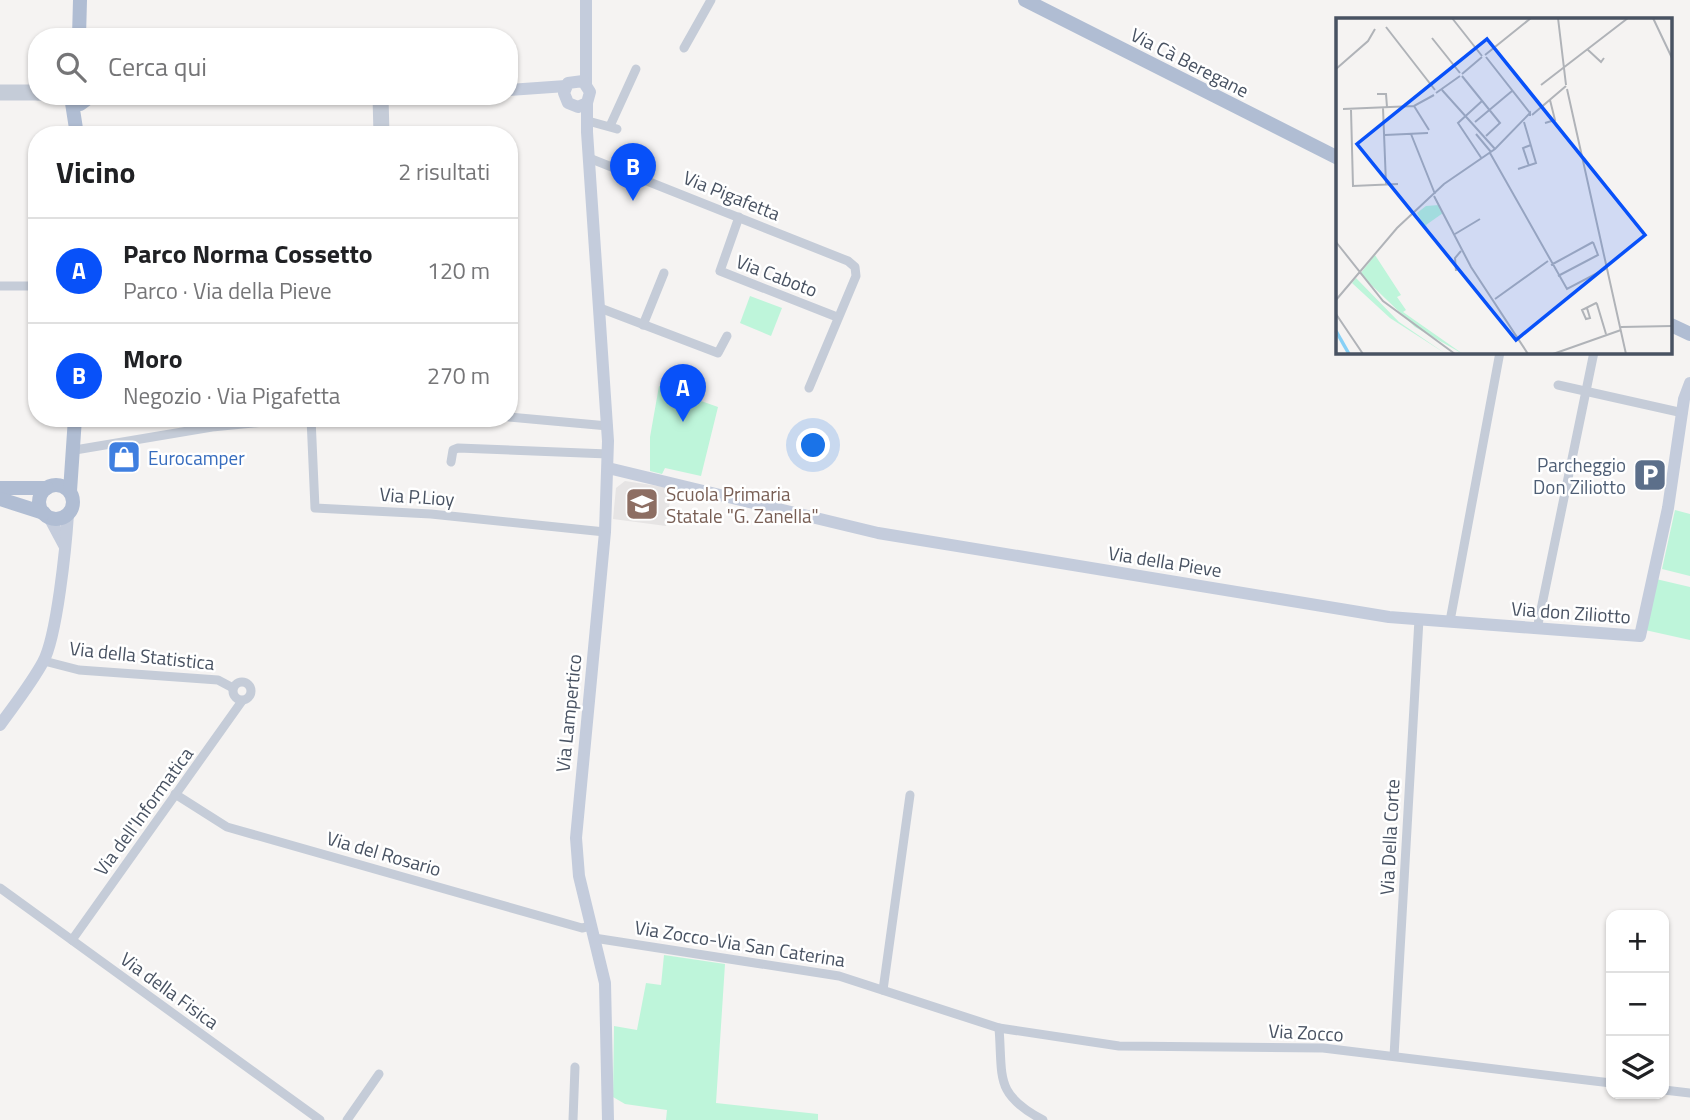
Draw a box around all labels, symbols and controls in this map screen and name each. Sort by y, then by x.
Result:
inset map [1336,18,1672,354]
street label: Via Cà Beregane [1126,20,1254,104]
search box [28,28,518,105]
text: Cerca qui [108,47,207,86]
icon: search [52,48,90,86]
pin: B [610,143,656,201]
text: Vicino [56,149,136,195]
text: 2 risultati [398,154,490,189]
street label: Via Pigafetta [679,162,785,228]
text: Parco Norma Cossetto [123,234,373,273]
street label: Via Caboto [732,246,822,304]
text: A [72,253,86,288]
text: 120 m [427,253,490,288]
text: Parco · Via della Pieve [123,273,332,308]
text: Moro [123,339,183,378]
text: B [72,358,86,393]
text: 270 m [427,358,490,393]
pin: A [660,364,706,422]
text: Negozio · Via Pigafetta [123,378,340,413]
your location [796,428,830,462]
shop icon: Eurocamper [105,438,143,476]
place label: Eurocamper [148,443,245,472]
place label: Parcheggio Don Ziliotto [1533,450,1626,501]
parking icon: Parcheggio Don Ziliotto [1631,456,1669,494]
street label: Via P.Lioy [379,479,455,513]
place label: Scuola Primaria Statale "G. Zanella" [666,479,819,530]
school or university icon: Scuola Primaria Statale "G. Zanella" [623,485,661,523]
street label: Via della Pieve [1106,538,1224,584]
street label: Via don Ziliotto [1510,593,1632,631]
street label: Via della Statistica [68,633,216,677]
street label: Via Lampertico [547,652,589,774]
street label: Via dell'Informatica [86,740,200,881]
street label: Via Della Corte [1371,778,1407,896]
street label: Via del Rosario [323,823,445,883]
map controls [1606,910,1669,1099]
button: + [1606,910,1669,973]
street label: Via Zocco-Via San Caterina [633,912,848,974]
street label: Via della Fisica [115,944,226,1036]
button: − [1606,973,1669,1036]
street label: Via Zocco [1268,1016,1344,1048]
button: layers [1606,1036,1669,1099]

